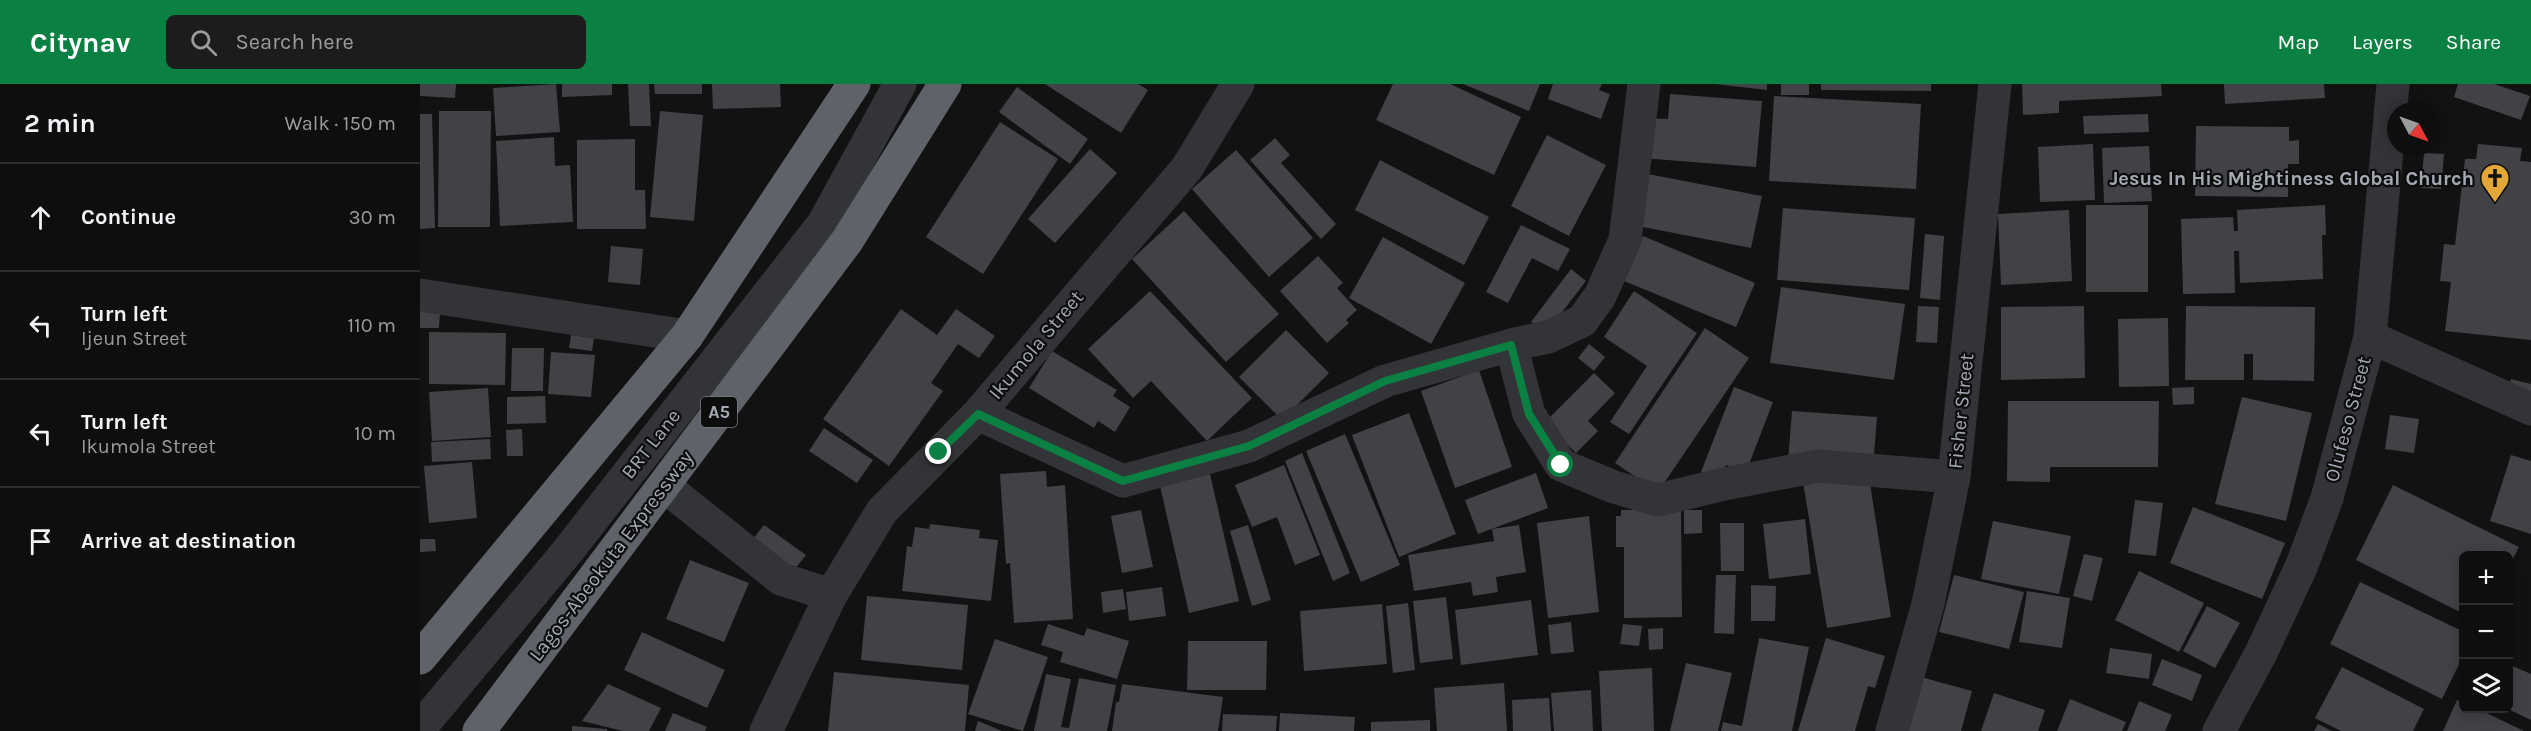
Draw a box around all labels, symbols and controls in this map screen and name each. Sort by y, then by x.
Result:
search box [166,15,586,69]
text: Citynav [30,26,130,59]
icon: search [187,26,220,59]
text: Search here [235,29,354,55]
text: Map [2277,30,2319,54]
text: Layers [2352,30,2413,54]
text: Share [2446,30,2501,54]
north arrow [2387,102,2441,156]
text: 2 min [24,108,96,139]
text: Walk · 150 m [285,112,396,135]
church icon: Jesus In His Mightiness Global Church [2479,162,2511,204]
place label: Jesus In His Mightiness Global Church [2109,167,2474,190]
icon: ahead [24,201,57,234]
text: Continue [81,204,176,230]
text: 30 m [349,206,396,229]
street label: Ikumola Street [984,286,1088,404]
text: Turn left [81,301,168,327]
icon: left [24,309,57,342]
text: 110 m [347,314,396,337]
text: Ijeun Street [81,327,187,350]
street label: Fisher Street [1943,352,1979,470]
street label: Olufeso Street [2320,353,2376,484]
road number: A5 [701,397,737,427]
street label: BRT Lane [617,405,685,483]
text: Turn left [81,409,168,435]
icon: left [24,417,57,450]
text: 10 m [354,422,396,445]
text: Ikumola Street [81,435,216,458]
route end [925,438,951,464]
street label: Lagos-Abeokuta Expressway [524,446,698,666]
route start [1547,451,1573,477]
icon: arrive [24,525,57,558]
text: Arrive at destination [81,528,296,554]
map controls [2459,551,2513,713]
button: + [2459,551,2513,605]
button: − [2459,605,2513,659]
button: layers [2459,659,2513,713]

